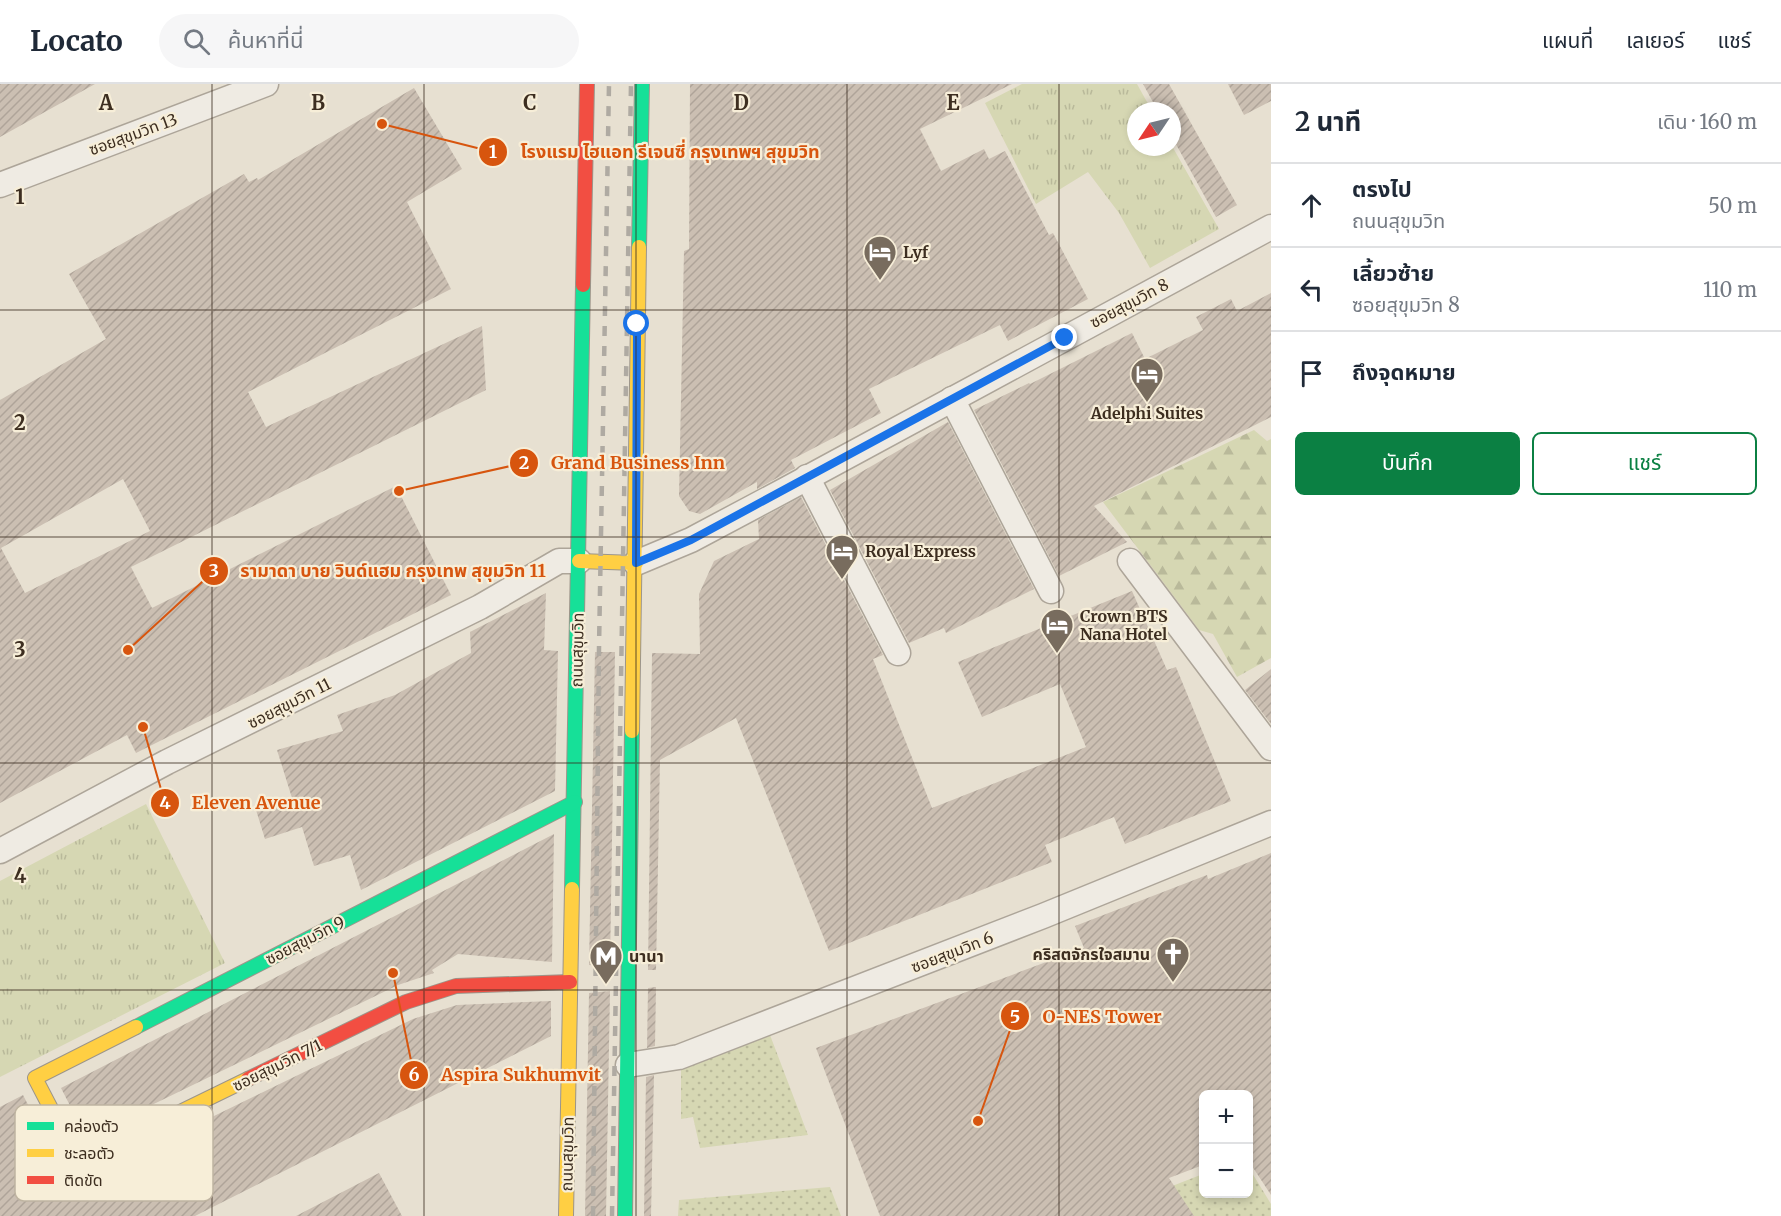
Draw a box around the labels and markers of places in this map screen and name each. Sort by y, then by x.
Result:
callout: โรงแรม ไฮแอท รีเจนซี่ กรุงเทพฯ สุขุมวิท [478,134,832,170]
hotel icon: Lyf [862,234,898,281]
place label: Lyf [903,242,929,262]
hotel icon: Adelphi Suites [1129,356,1165,403]
place label: Adelphi Suites [1090,403,1203,423]
callout: Grand Business Inn [509,445,737,481]
hotel icon: Royal Express [824,533,860,580]
place label: Royal Express [865,541,976,561]
callout: รามาดา บาย วินด์แฮม กรุงเทพ สุขุมวิท 11 [199,553,558,589]
place label: Crown BTS Nana Hotel [1080,606,1168,644]
hotel icon: Crown BTS Nana Hotel [1039,607,1075,654]
callout: Eleven Avenue [150,785,332,821]
church icon: คริสตจักรใจสมาน [1155,936,1191,983]
metro station icon: นานา [588,938,624,985]
place label: คริสตจักรใจสมาน [1033,944,1150,964]
place label: นานา [629,946,664,966]
callout: O-NES Tower [1000,998,1173,1034]
callout: Aspira Sukhumvit [399,1057,614,1093]

